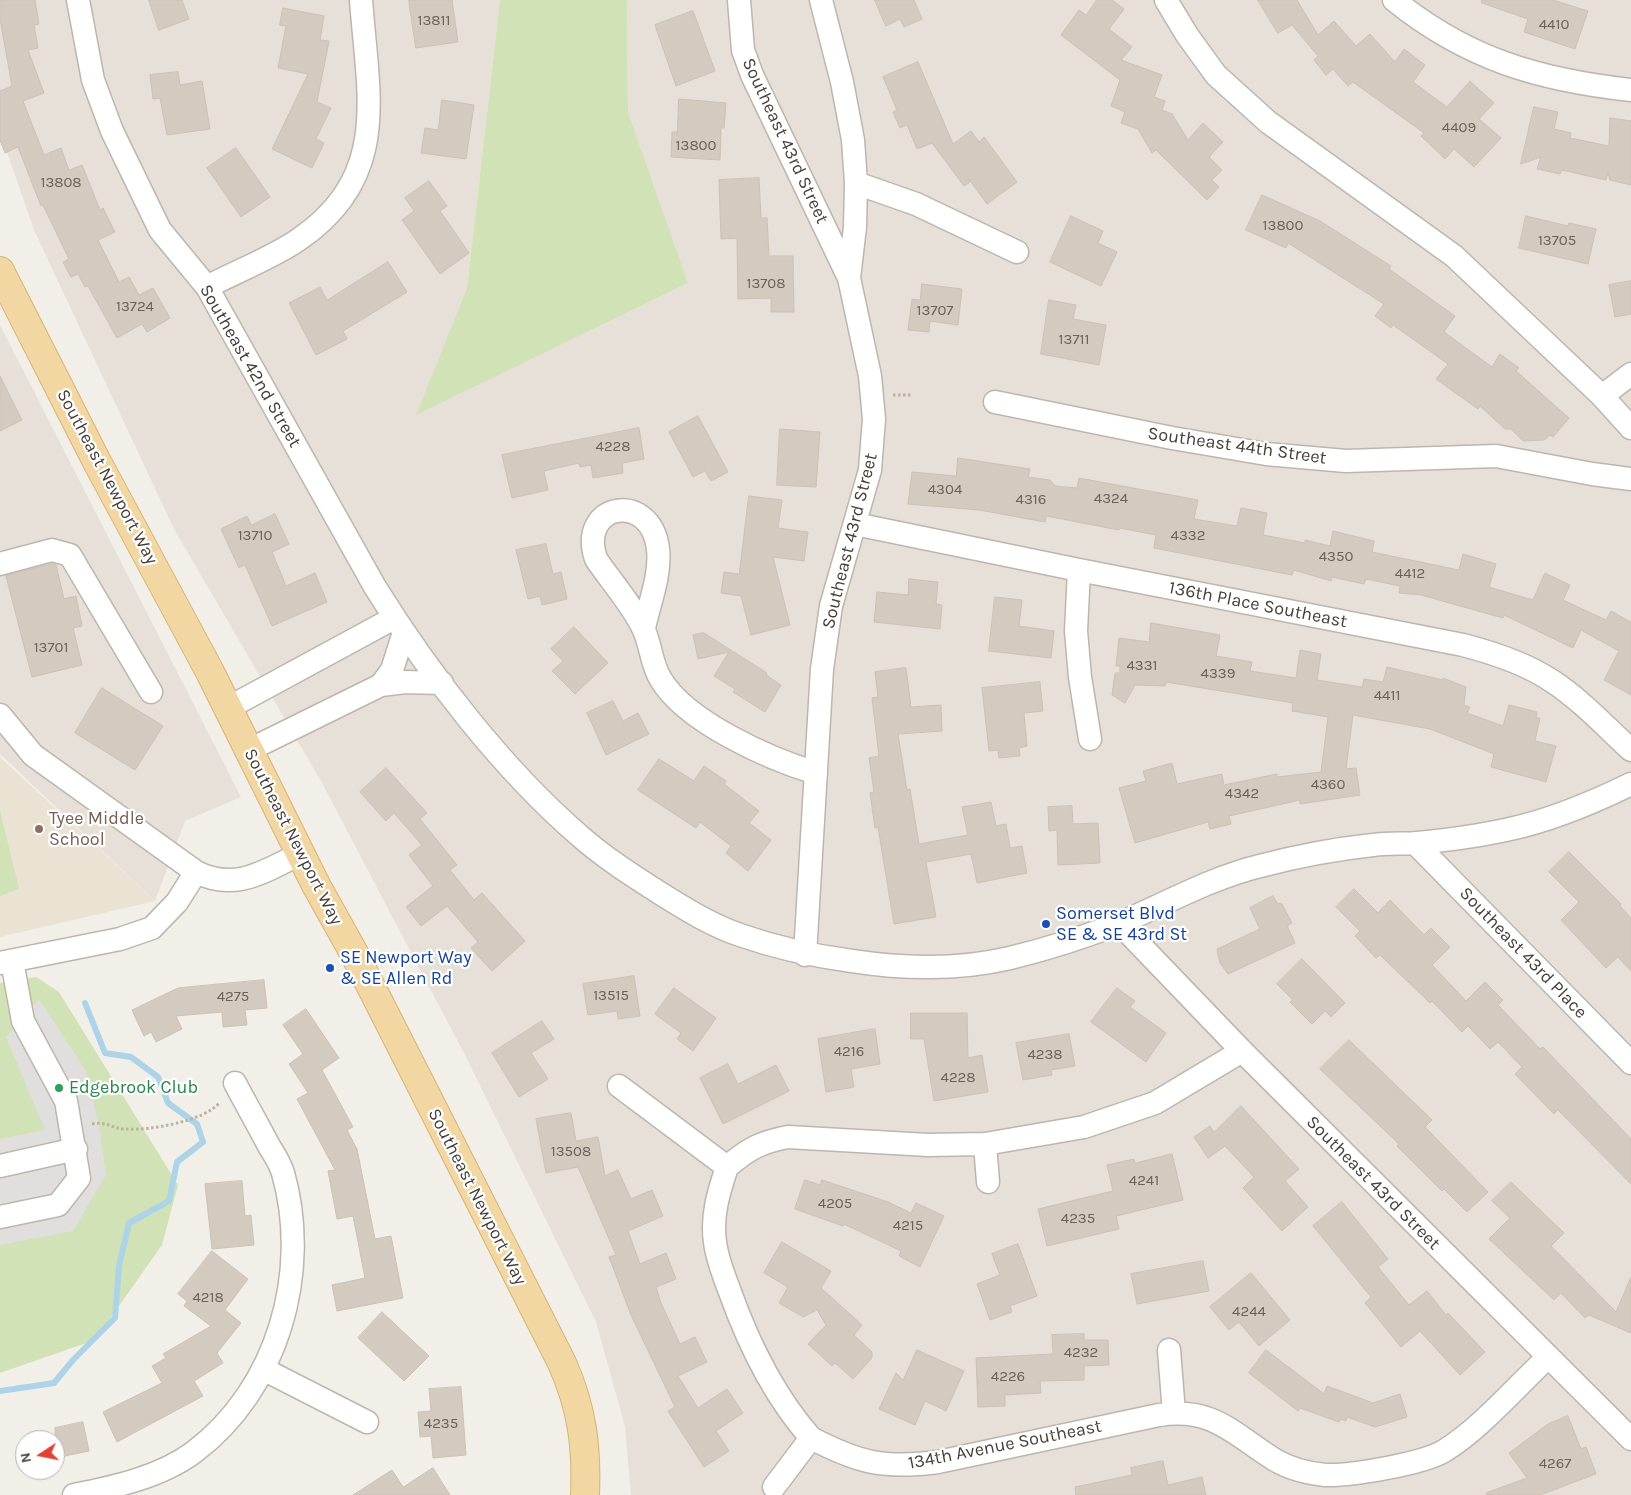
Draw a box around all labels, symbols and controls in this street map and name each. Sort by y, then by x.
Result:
house number: 13811 [418,12,450,30]
house number: 4410 [1539,16,1569,34]
street label: Southeast 43rd Street [737,55,833,227]
house number: 4409 [1442,119,1476,137]
house number: 13800 [676,137,716,155]
house number: 13808 [40,174,82,192]
house number: 13800 [1263,217,1303,235]
house number: 13705 [1538,232,1576,250]
house number: 13708 [747,275,785,293]
street label: Southeast 42nd Street [194,281,306,451]
house number: 13724 [116,298,154,316]
house number: 13707 [917,302,953,320]
house number: 13711 [1059,331,1089,349]
street label: Southeast Newport Way [52,386,162,568]
street label: Southeast 44th Street [1146,423,1328,469]
house number: 4228 [596,438,630,456]
street label: Southeast 43rd Street [818,451,882,631]
house number: 4304 [928,481,962,499]
house number: 4324 [1094,490,1128,508]
house number: 4316 [1016,491,1046,509]
house number: 13710 [238,527,272,545]
house number: 4332 [1171,527,1205,545]
house number: 4350 [1319,548,1353,566]
house number: 4412 [1395,565,1425,583]
street label: 136th Place Southeast [1167,577,1349,633]
house number: 13701 [34,639,68,657]
house number: 4331 [1126,657,1158,675]
house number: 4339 [1201,665,1235,683]
house number: 4411 [1374,687,1400,705]
street label: Southeast Newport Way [239,745,347,929]
house number: 4360 [1311,776,1345,794]
house number: 4342 [1225,785,1259,803]
place label: Tyee Middle School [49,808,144,851]
marker: Tyee Middle School [33,823,45,835]
street label: Southeast 43rd Place [1455,883,1591,1023]
place label: Somerset Blvd SE & SE 43rd St [1056,903,1187,946]
marker: Somerset Blvd SE & SE 43rd St [1040,918,1052,930]
place label: SE Newport Way & SE Allen Rd [340,947,472,990]
marker: SE Newport Way & SE Allen Rd [324,962,336,974]
house number: 13515 [593,987,629,1005]
house number: 4275 [217,988,249,1006]
house number: 4216 [834,1043,864,1061]
house number: 4238 [1027,1046,1063,1064]
house number: 4228 [941,1069,975,1087]
place label: Edgebrook Club [69,1077,198,1099]
marker: Edgebrook Club [53,1082,65,1094]
street label: Southeast Newport Way [423,1105,531,1289]
street label: Southeast 43rd Street [1302,1112,1444,1254]
house number: 13508 [551,1143,591,1161]
house number: 4241 [1129,1172,1159,1190]
house number: 4205 [818,1195,852,1213]
house number: 4235 [1061,1210,1095,1228]
house number: 4215 [893,1217,923,1235]
house number: 4218 [192,1289,224,1307]
house number: 4244 [1232,1303,1266,1321]
house number: 4232 [1064,1344,1098,1362]
house number: 4226 [991,1368,1025,1386]
house number: 4235 [424,1415,458,1433]
street label: 134th Avenue Southeast [906,1416,1104,1474]
north arrow [15,1430,65,1480]
text: N [16,1451,35,1464]
house number: 4267 [1539,1455,1571,1473]

